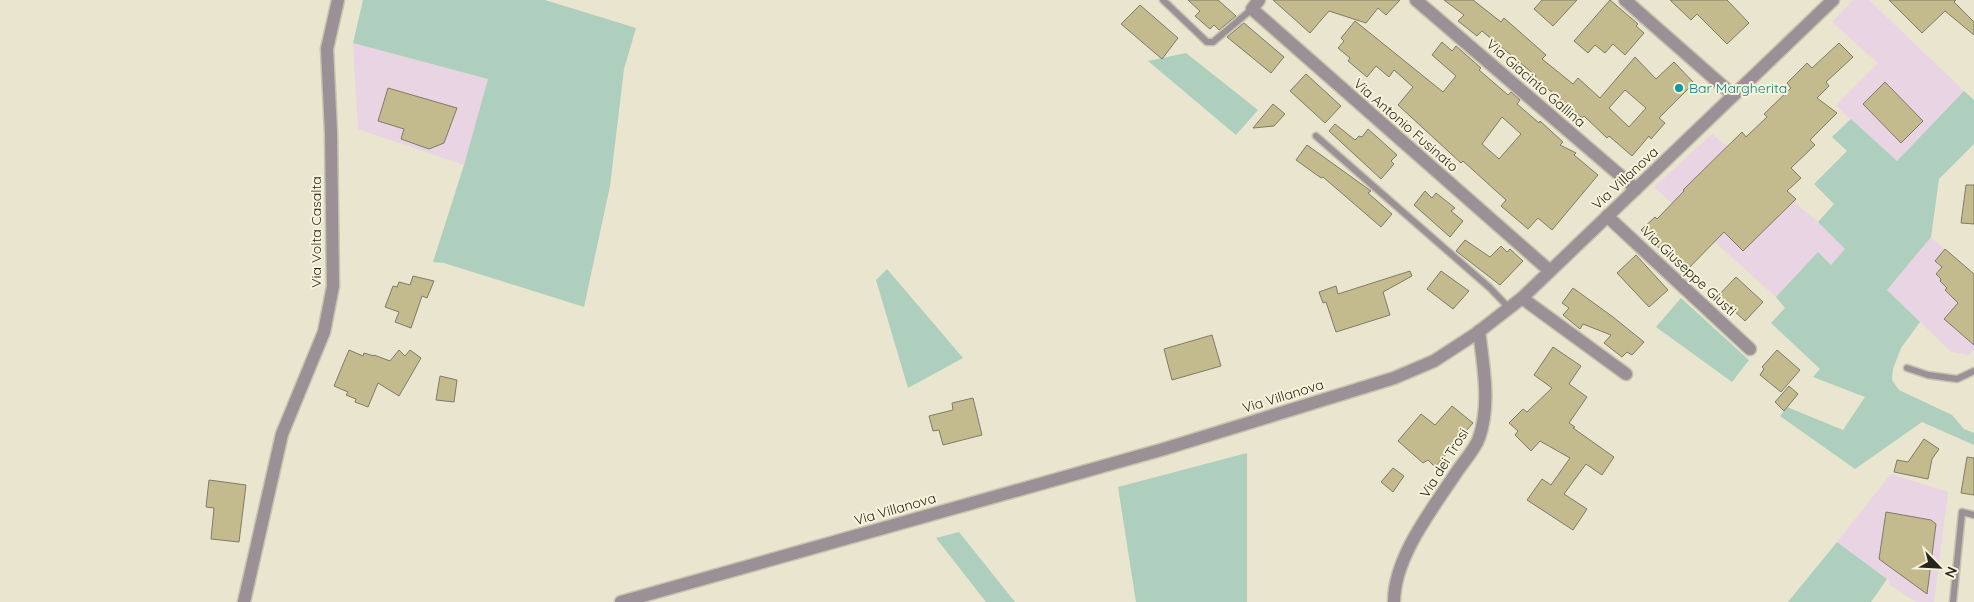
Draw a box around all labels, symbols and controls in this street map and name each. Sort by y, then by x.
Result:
street label: Via Giacinto Gallina [1483,35,1589,131]
street label: Via Antonio Fusinato [1350,75,1462,175]
place label: Bar Margherita [1689,79,1787,97]
marker: Bar Margherita [1673,82,1685,94]
street label: Via Villanova [1588,143,1662,213]
street label: Via Volta Casalta [307,176,325,288]
street label: Via Giuseppe Giusti [1638,222,1740,320]
street label: Via Villanova [1240,375,1326,417]
street label: Via dei Trosi [1416,425,1472,501]
street label: Via Villanova [852,489,938,529]
north arrow [1914,542,1964,592]
text: N [1941,564,1961,581]

